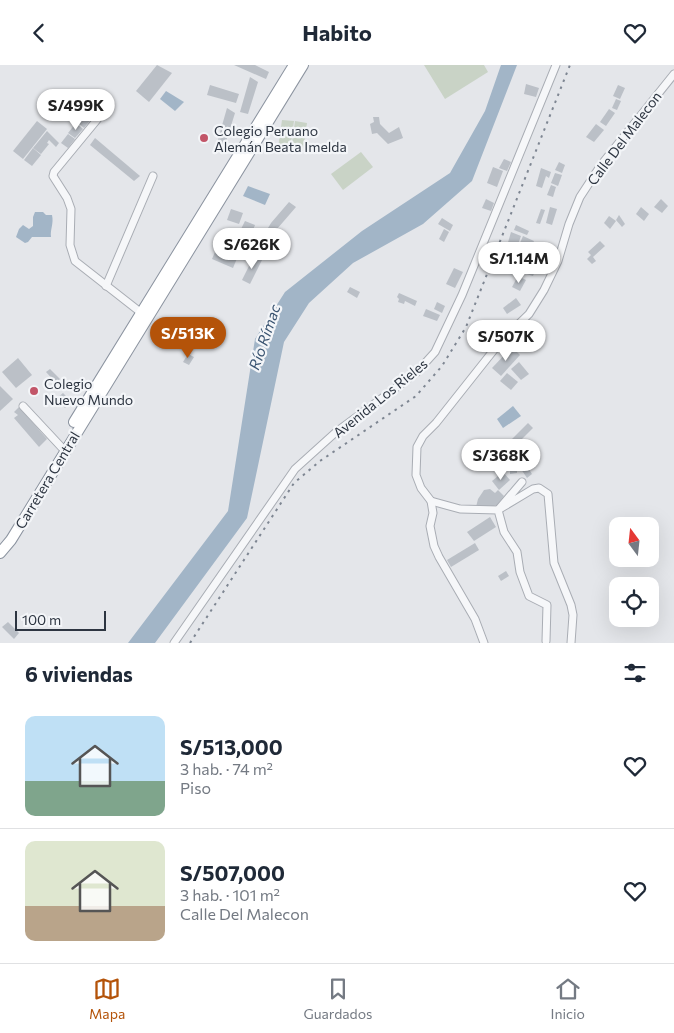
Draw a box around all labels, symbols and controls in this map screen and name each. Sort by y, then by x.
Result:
icon: back [25,19,53,47]
text: Habito [302,19,372,46]
icon: heart [621,19,649,47]
pin: S/499K [35,88,117,131]
street label: Calle Del Malecon [583,88,665,188]
text: S/499K [48,95,104,114]
place label: Colegio Peruano Alemán Beata Imelda [214,122,347,155]
marker: Colegio Peruano Alemán Beata Imelda [198,132,210,144]
pin: S/626K [211,227,293,270]
text: S/626K [224,234,280,253]
pin: S/1.14M [473,241,565,284]
text: S/1.14M [489,248,549,267]
water label: Río Rímac [244,301,284,372]
pin: S/513K [147,317,229,359]
pin: S/507K [465,319,547,362]
text: S/513K [161,323,215,342]
text: S/507K [478,326,534,345]
street label: Avenida Los Rieles [330,355,430,441]
place label: Colegio Nuevo Mundo [44,375,133,408]
marker: Colegio Nuevo Mundo [28,385,40,397]
street label: Carretera Central [11,428,83,532]
pin: S/368K [460,439,542,481]
text: S/368K [472,445,530,464]
north arrow [609,517,659,567]
map controls [609,517,659,627]
button: locate [609,577,659,627]
scale bar [15,608,106,631]
text: 100 m [22,611,61,628]
icon: filters [621,659,649,687]
text: 6 viviendas [25,661,133,686]
text: S/513,000 [180,734,283,759]
icon: home [65,736,125,796]
icon: heart [621,752,649,780]
text: 3 hab. · 74 m² [180,759,273,778]
text: Piso [180,778,211,797]
text: S/507,000 [180,860,285,885]
icon: home [65,861,125,921]
icon: heart [621,877,649,905]
text: 3 hab. · 101 m² [180,885,280,904]
text: Calle Del Malecon [180,904,309,923]
tab: Mapa [89,975,125,1022]
tab: Guardados [303,975,372,1022]
tab: Inicio [550,975,585,1022]

